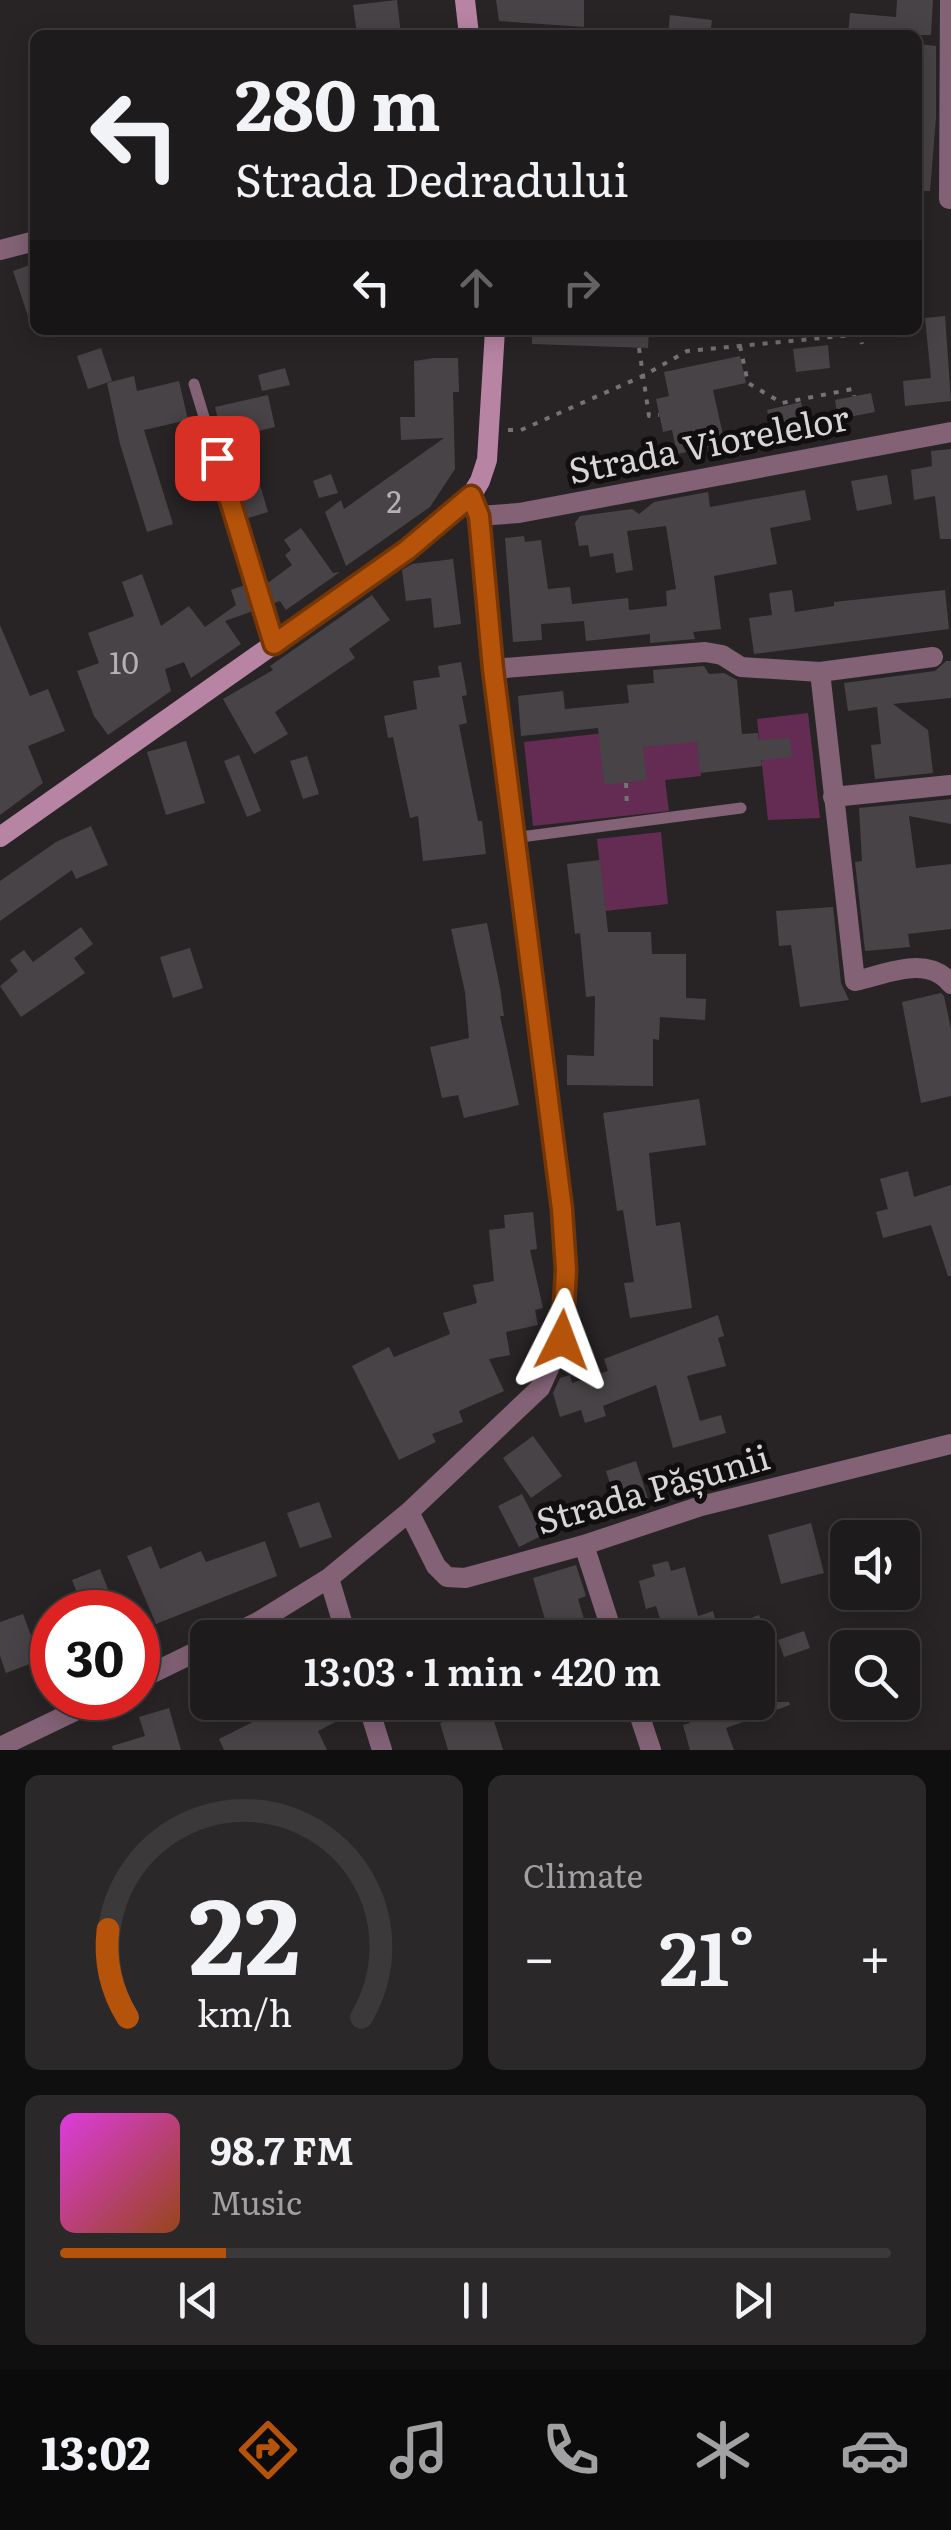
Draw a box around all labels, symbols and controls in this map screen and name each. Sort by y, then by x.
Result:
text: 280 m [235,49,441,153]
icon: left [70,70,200,200]
text: Strada Dedradului [235,144,628,211]
icon: left [344,260,399,315]
icon: ahead [449,260,504,315]
icon: right [554,260,609,315]
street label: Strada Viorelelor [564,389,853,495]
pin [175,416,260,501]
icon: arrive [190,431,245,486]
house number: 2 [386,478,402,522]
house number: 10 [109,639,139,683]
position arrow [510,1288,614,1392]
street label: Strada Pășunii [529,1429,775,1545]
map controls [830,1520,920,1720]
button: sound [830,1520,920,1610]
speed limit sign: 30 [30,1590,160,1720]
button: search [830,1630,920,1720]
text: 13:03 · 1 min · 420 m [304,1641,661,1698]
text: Climate [523,1850,643,1898]
text: 22 [188,1852,300,2007]
text: 21° [659,1898,755,2009]
text: − [523,1913,555,1995]
text: + [859,1913,891,1995]
text: km/h [196,1985,292,2038]
text: 98.7 FM [210,2120,354,2177]
text: Music [210,2177,302,2225]
icon: previous [171,2273,226,2328]
icon: pause [448,2273,503,2328]
icon: next [725,2273,780,2328]
icon: directions [233,2415,303,2485]
icon: music [384,2415,454,2485]
icon: phone [536,2415,606,2485]
icon: climate [688,2415,758,2485]
icon: car [840,2415,910,2485]
text: 13:02 [41,2417,151,2484]

